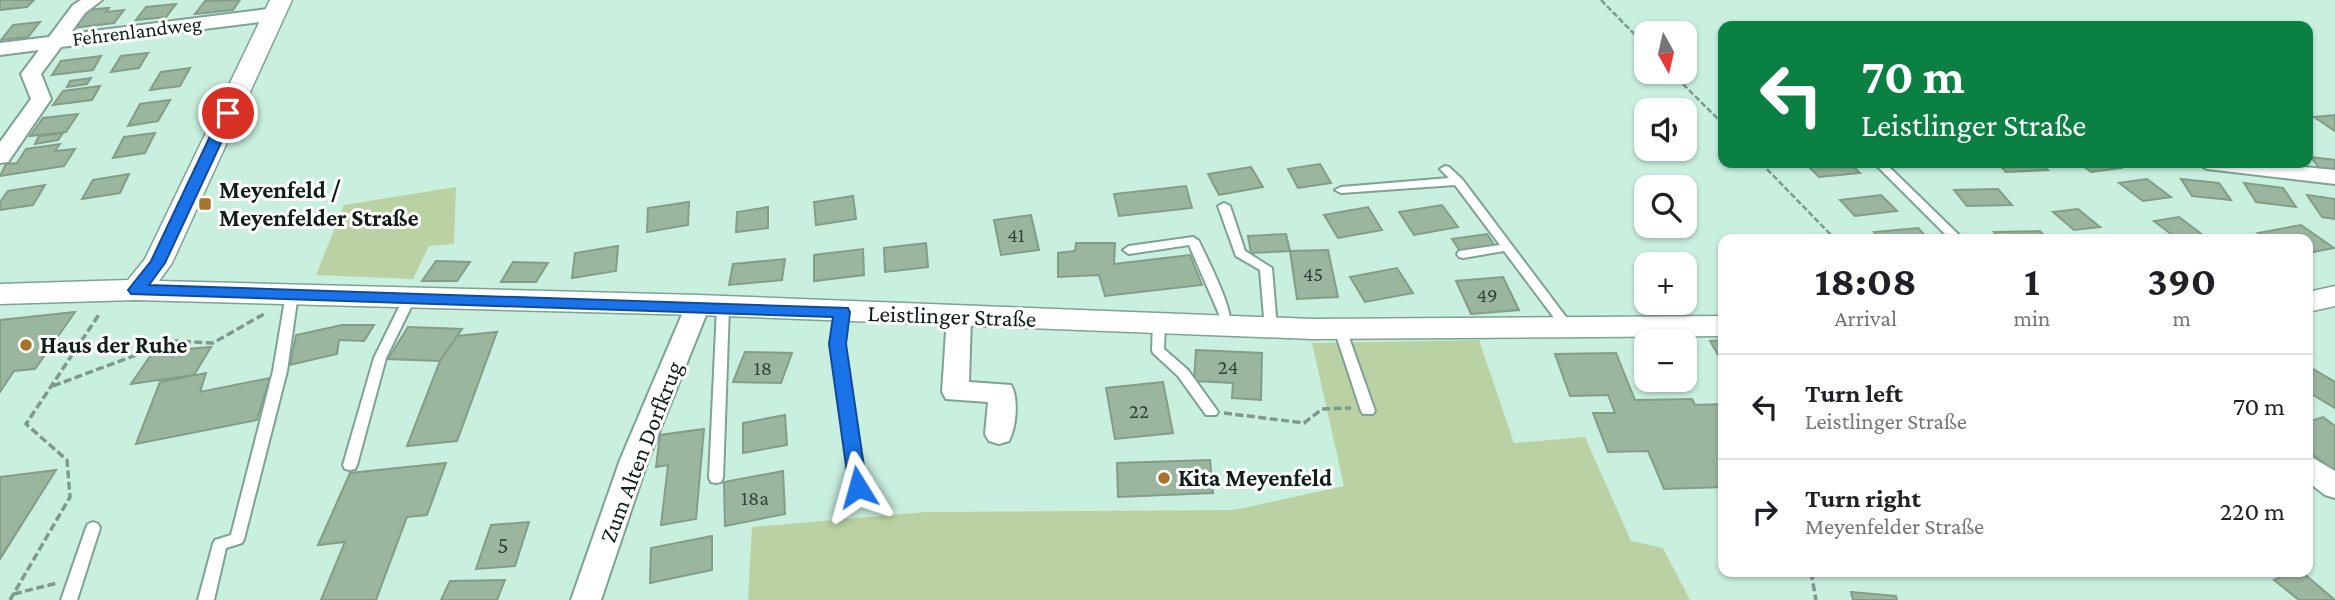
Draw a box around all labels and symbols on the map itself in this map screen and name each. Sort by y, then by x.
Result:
street label: Fehrenlandweg [71,11,203,51]
north arrow [1634,21,1698,84]
pin [198,83,258,143]
place label: Meyenfeld / Meyenfelder Straße [219,176,419,231]
marker: Meyenfeld / Meyenfelder Straße [197,196,213,212]
house number: 41 [1007,223,1025,247]
house number: 45 [1303,262,1323,286]
house number: 49 [1476,283,1498,307]
street label: Leistlinger Straße [867,299,1037,332]
place label: Haus der Ruhe [40,331,187,358]
marker: Haus der Ruhe [18,337,34,353]
house number: 24 [1218,355,1238,379]
house number: 18 [754,356,772,380]
street label: Zum Alten Dorfkrug [593,357,688,546]
house number: 22 [1129,399,1149,423]
position arrow [821,450,895,524]
place label: Kita Meyenfeld [1178,464,1332,491]
marker: Kita Meyenfeld [1156,470,1172,486]
house number: 18a [741,486,769,510]
house number: 5 [497,531,509,558]

